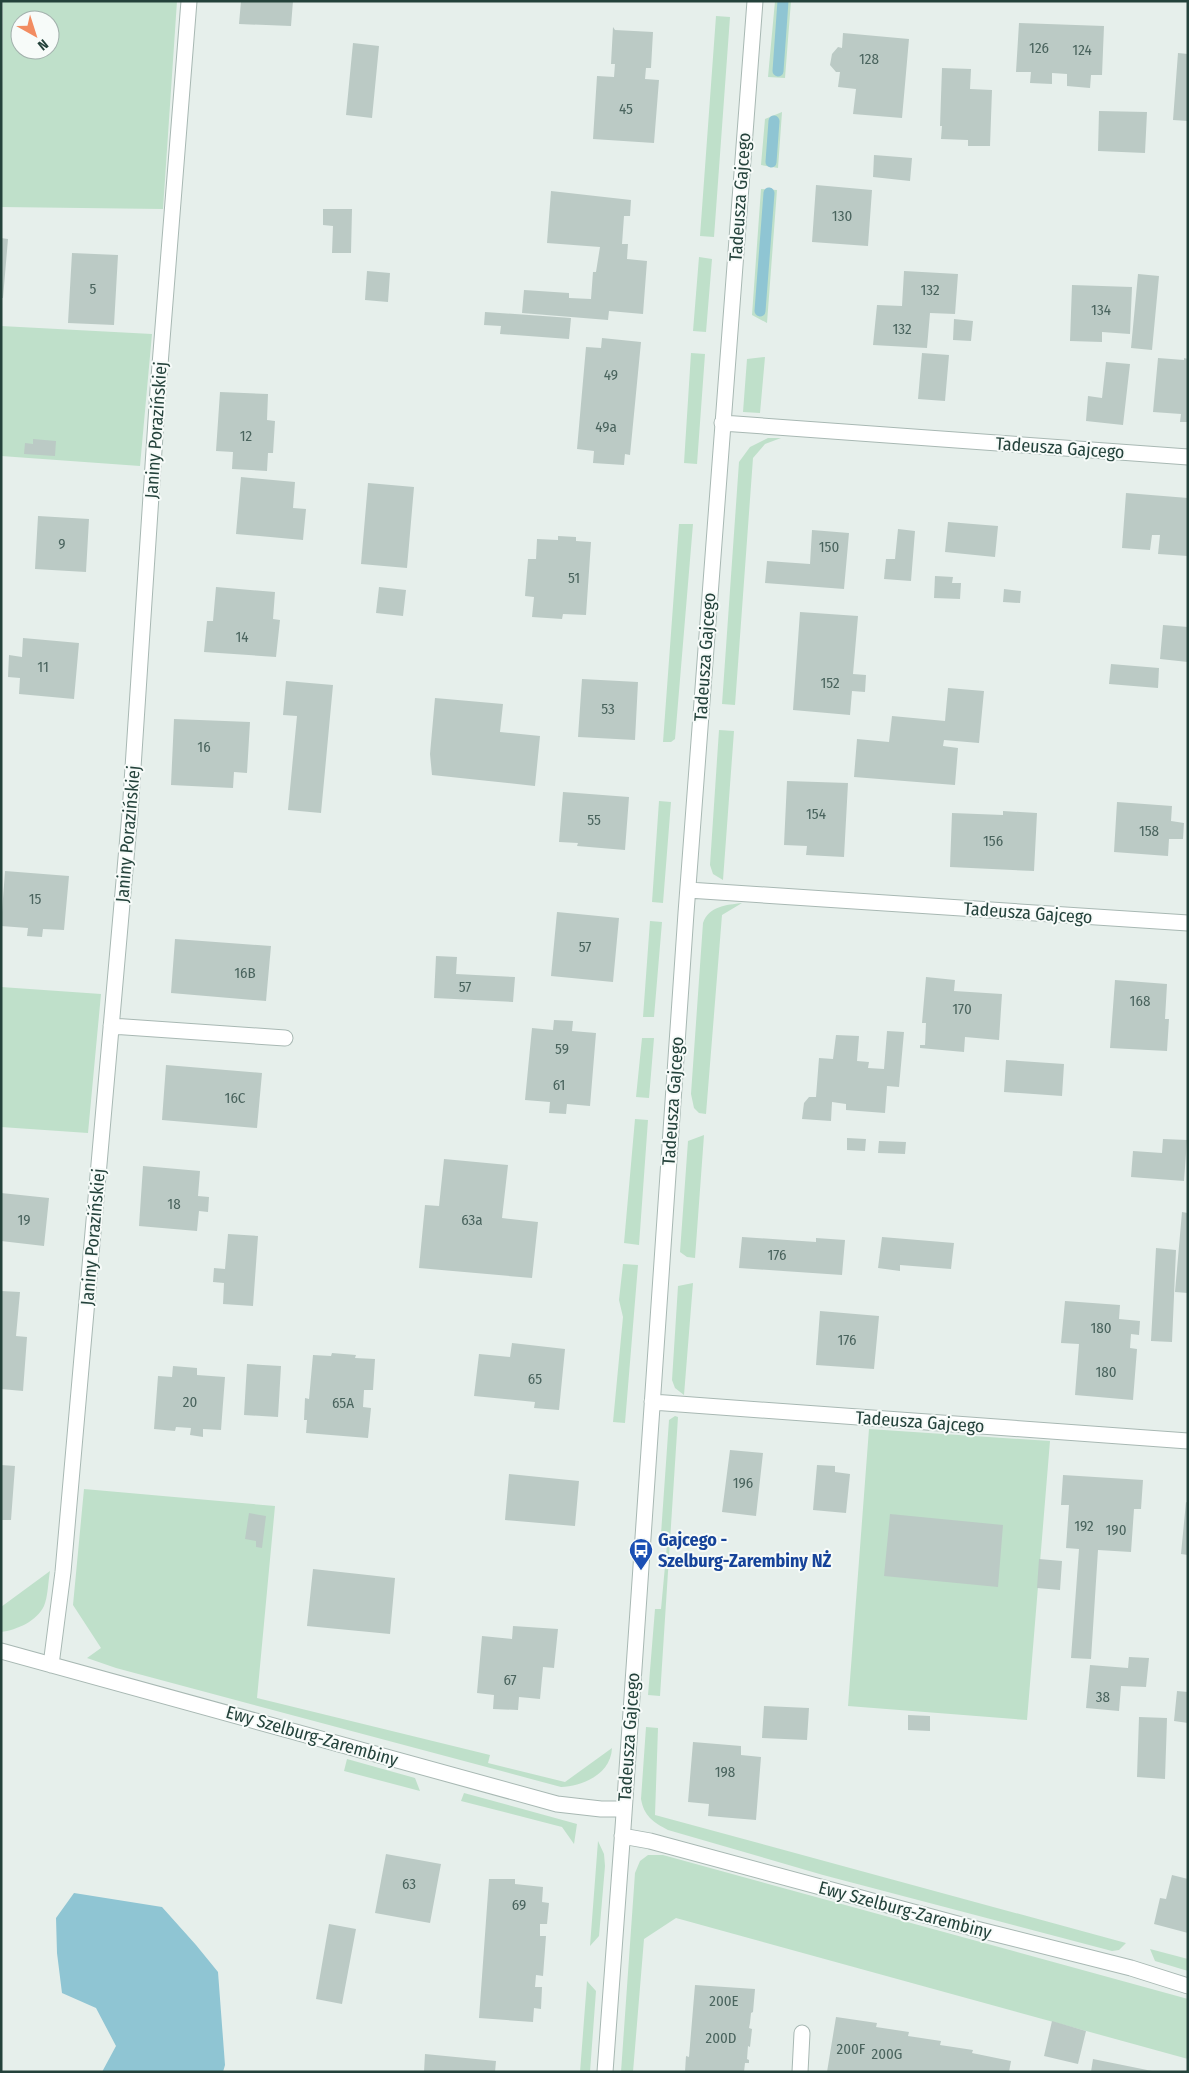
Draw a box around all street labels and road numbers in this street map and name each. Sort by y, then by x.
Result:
street label: Tadeusza Gajcego [725,132,755,262]
street label: Janiny Porazińskiej [140,361,172,499]
street label: Tadeusza Gajcego [995,433,1125,463]
street label: Tadeusza Gajcego [690,592,720,722]
street label: Janiny Porazińskiej [111,765,145,903]
street label: Tadeusza Gajcego [963,898,1093,928]
street label: Tadeusza Gajcego [658,1036,688,1166]
street label: Janiny Porazińskiej [76,1168,110,1306]
street label: Tadeusza Gajcego [855,1407,985,1437]
street label: Tadeusza Gajcego [614,1672,644,1802]
street label: Ewy Szelburg-Zarembiny [223,1701,401,1771]
street label: Ewy Szelburg-Zarembiny [816,1876,994,1944]

